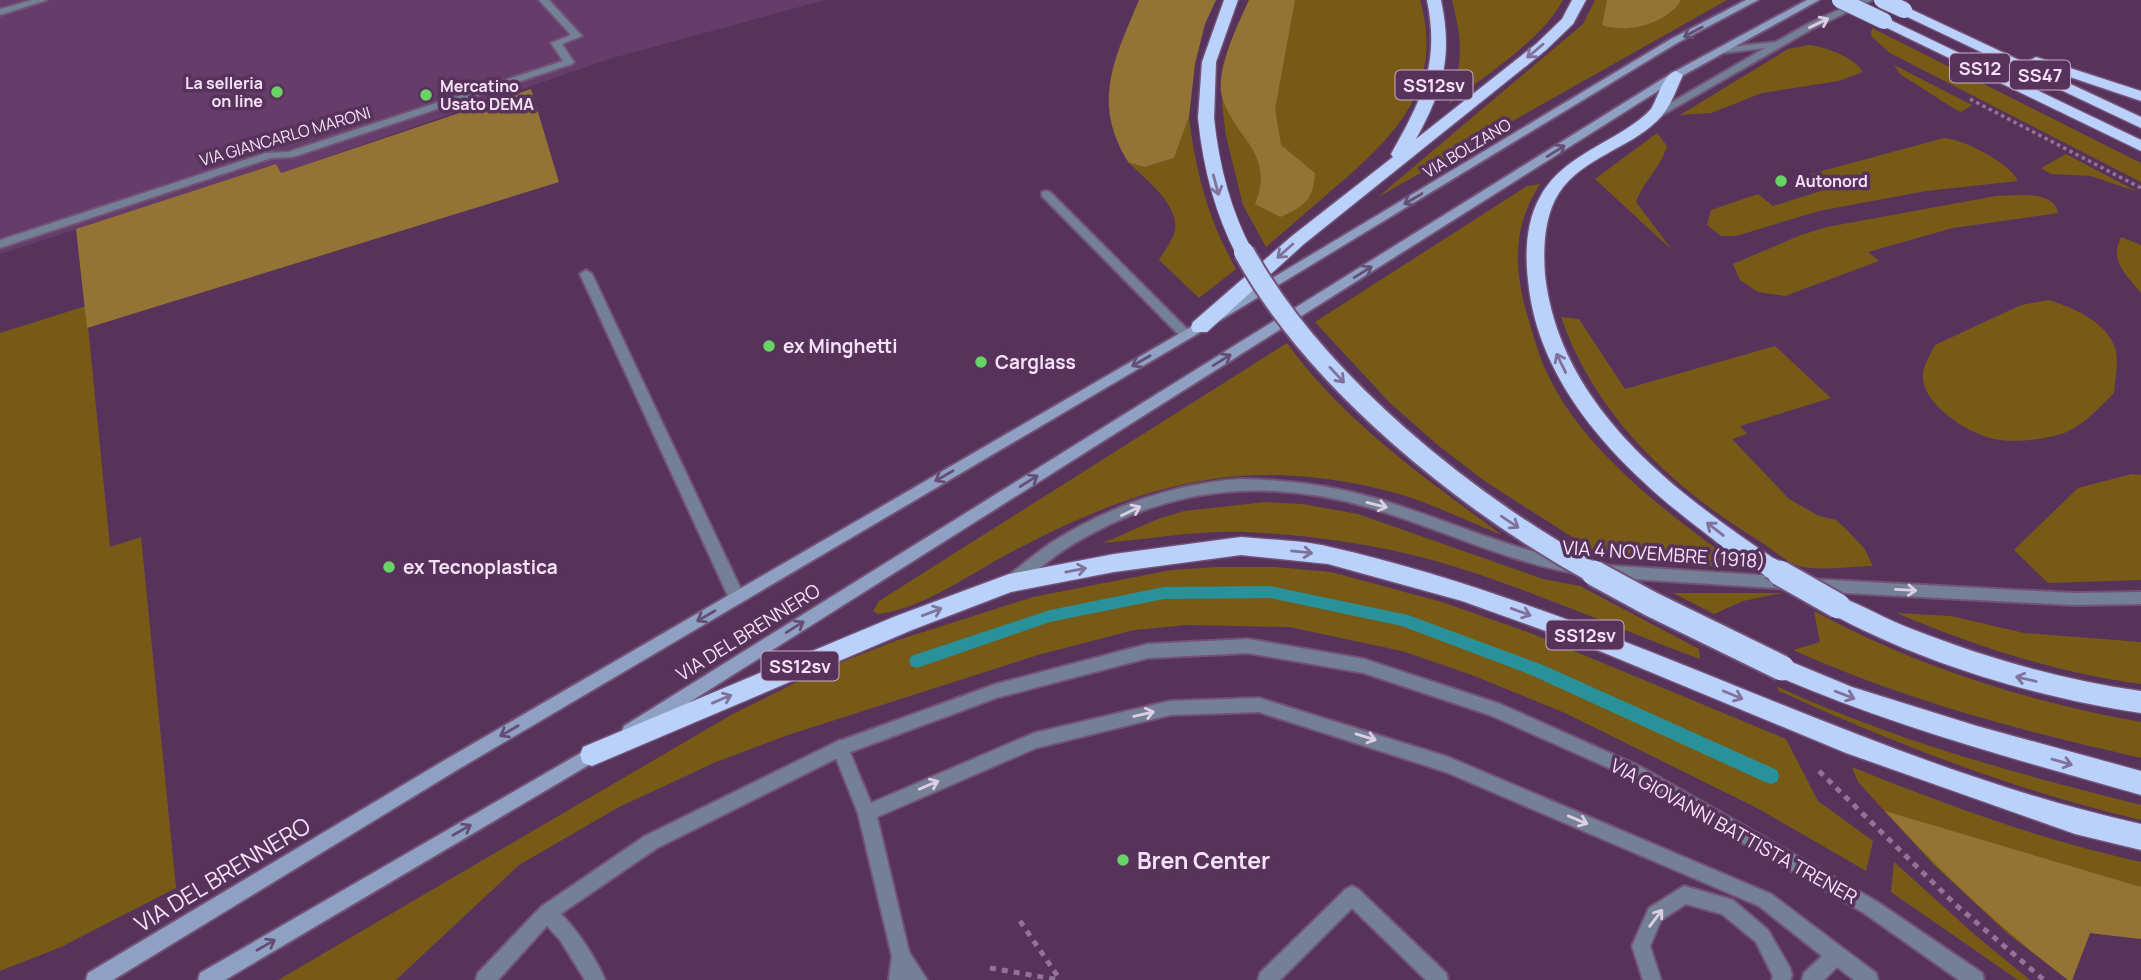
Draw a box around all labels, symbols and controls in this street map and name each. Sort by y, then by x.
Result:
one-way arrow [1808,15,1829,29]
one-way arrow [1683,25,1703,39]
one-way arrow [1526,43,1544,59]
road number: SS12 [1950,54,2010,82]
road number: SS47 [2010,60,2070,90]
road number: SS12sv [1396,70,1472,100]
place label: La selleria on line [185,72,263,112]
place label: Mercatino Usato DEMA [440,75,534,115]
marker: La selleria on line [269,84,285,100]
marker: Mercatino Usato DEMA [418,87,434,103]
street label: VIA GIANCARLO MARONI [197,101,373,171]
street label: VIA BOLZANO [1419,113,1515,183]
one-way arrow [1545,143,1565,157]
place label: Autonord [1795,170,1868,192]
marker: Autonord [1773,173,1789,189]
one-way arrow [1211,174,1224,196]
one-way arrow [1404,192,1424,206]
one-way arrow [1277,243,1294,260]
one-way arrow [1353,264,1372,279]
place label: ex Minghetti [783,333,898,359]
marker: ex Minghetti [761,338,777,354]
place label: Carglass [995,349,1076,375]
one-way arrow [1212,353,1232,367]
one-way arrow [1554,353,1567,374]
marker: Carglass [973,354,989,370]
one-way arrow [1131,355,1151,369]
one-way arrow [1329,367,1346,384]
one-way arrow [935,470,955,484]
one-way arrow [1019,473,1039,487]
one-way arrow [1365,499,1388,512]
one-way arrow [1120,504,1141,518]
one-way arrow [1500,515,1519,529]
one-way arrow [1706,521,1724,536]
street label: VIA 4 NOVEMBRE (1918) [1562,534,1766,574]
one-way arrow [1290,546,1313,559]
place label: ex Tecnoplastica [403,554,558,580]
marker: ex Tecnoplastica [381,559,397,575]
one-way arrow [1064,563,1087,576]
street label: VIA DEL BRENNERO [671,577,825,687]
one-way arrow [1894,584,1917,597]
one-way arrow [921,605,943,618]
one-way arrow [1509,607,1531,620]
one-way arrow [696,609,716,623]
one-way arrow [785,620,804,635]
road number: SS12sv [1546,620,1624,650]
road number: SS12sv [762,652,838,680]
one-way arrow [2015,671,2038,685]
one-way arrow [1834,689,1856,702]
one-way arrow [1721,690,1743,703]
one-way arrow [711,692,732,705]
one-way arrow [1132,707,1155,721]
one-way arrow [500,724,520,738]
one-way arrow [1355,732,1377,744]
street label: VIA GIOVANNI BATTISTA TRENER [1606,752,1862,910]
one-way arrow [2051,757,2073,770]
one-way arrow [917,777,939,790]
street label: VIA DEL BRENNERO [128,809,316,939]
one-way arrow [1567,814,1588,827]
one-way arrow [452,823,472,837]
place label: Bren Center [1137,844,1270,876]
marker: Bren Center [1115,852,1131,868]
one-way arrow [1648,909,1663,928]
one-way arrow [255,938,275,952]

